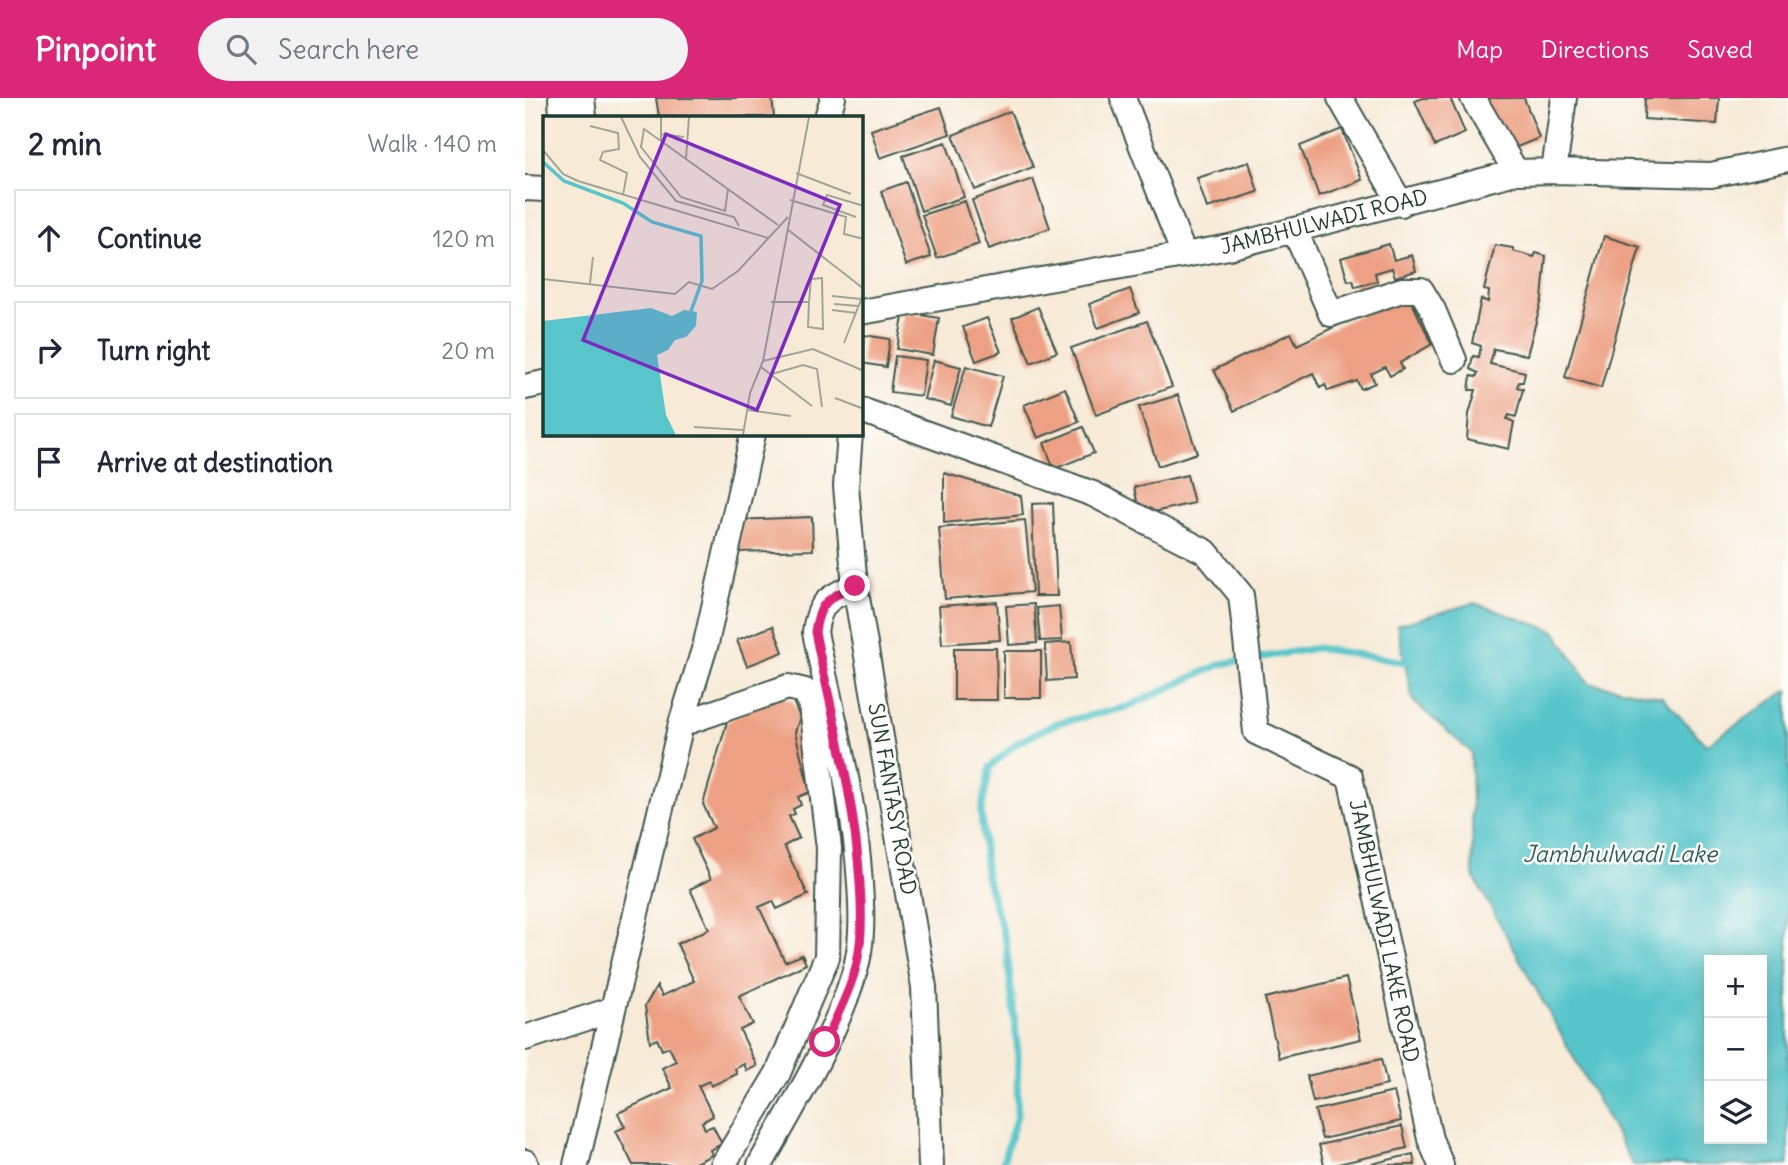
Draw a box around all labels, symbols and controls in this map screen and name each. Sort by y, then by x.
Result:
search box [198,18,688,81]
text: Pinpoint [35,28,156,70]
icon: search [222,30,260,68]
text: Search here [278,33,419,66]
text: Map [1456,34,1503,64]
text: Directions [1541,34,1649,64]
text: Saved [1687,34,1753,64]
inset map [543,116,863,436]
text: 2 min [28,125,102,163]
text: Walk · 140 m [368,129,497,158]
street label: JAMBHULWADI ROAD [1217,183,1430,260]
icon: ahead [30,219,68,257]
text: Continue [97,222,202,255]
text: 120 m [432,224,495,253]
icon: right [30,331,68,369]
text: Turn right [97,334,210,367]
text: 20 m [442,336,495,365]
icon: arrive [30,443,68,481]
text: Arrive at destination [97,446,333,479]
route end [839,570,870,601]
street label: SUN FANTASY ROAD [862,701,923,897]
street label: JAMBHULWADI LAKE ROAD [1343,797,1426,1065]
water label: Jambhulwadi Lake [1523,839,1719,868]
map controls [1704,955,1767,1144]
button: + [1704,955,1767,1018]
button: − [1704,1018,1767,1081]
route start [809,1026,840,1057]
button: layers [1704,1081,1767,1144]

